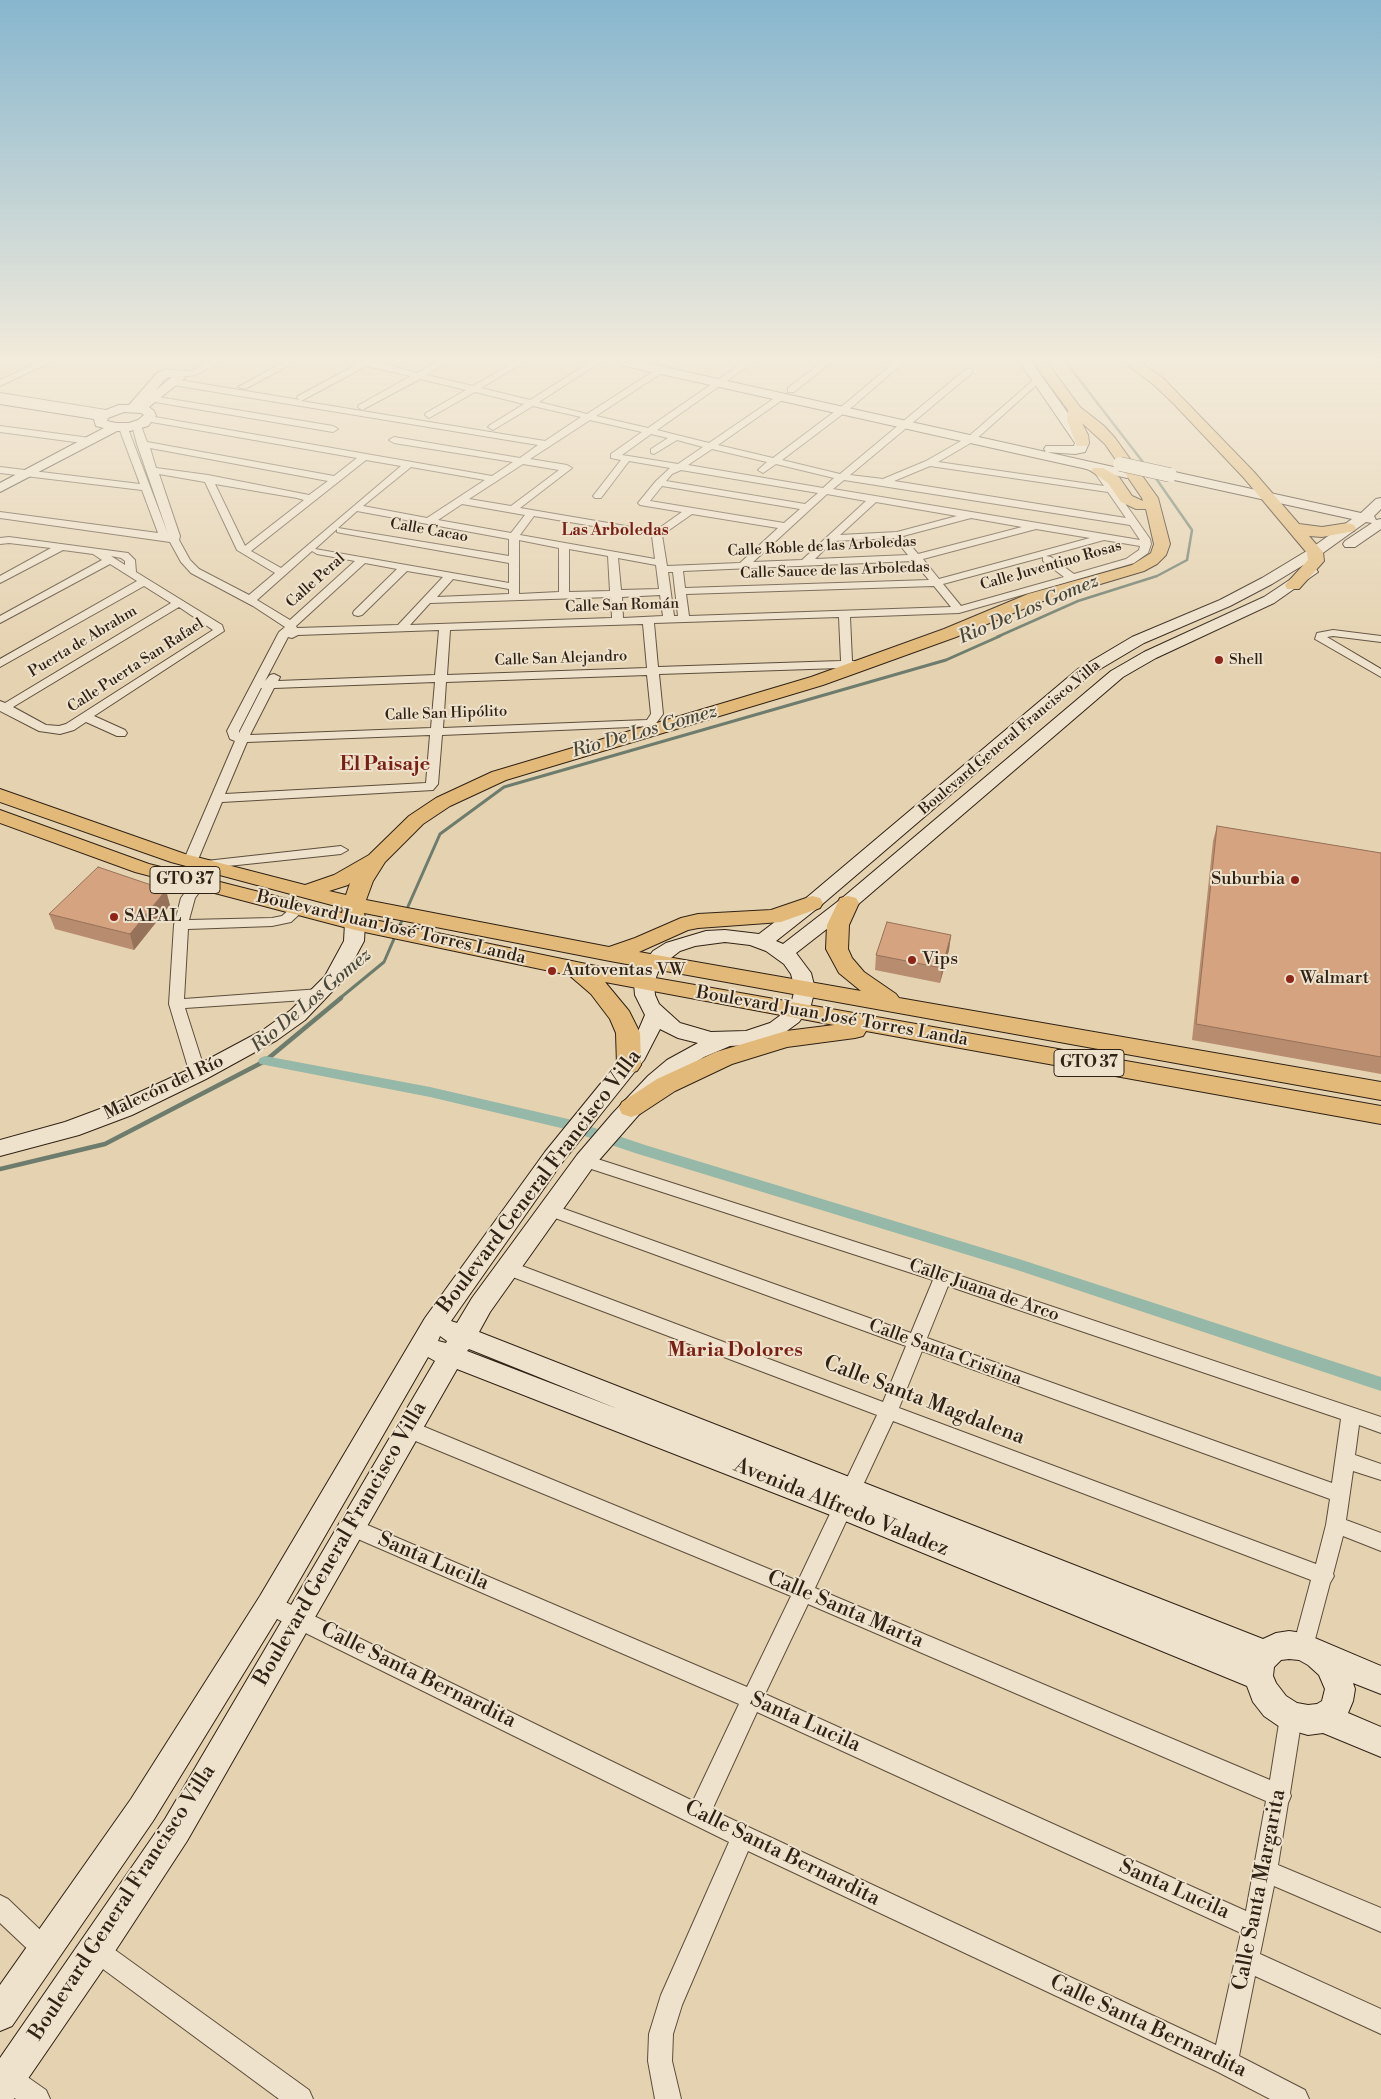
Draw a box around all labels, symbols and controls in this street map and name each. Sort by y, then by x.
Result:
street label: Calle Cacao [389,515,469,547]
district label: Las Arboledas [561,521,669,541]
street label: Calle Roble de las Arboledas [727,533,917,561]
street label: Calle Juventino Rosas [978,537,1124,595]
street label: Calle Peral [283,550,349,612]
street label: Calle Sauce de las Arboledas [740,559,930,583]
water label: Rio De Los Gomez [955,570,1103,650]
street label: Calle San Román [565,595,679,617]
street label: Puerta de Abrahm [25,602,141,682]
street label: Calle Puerta San Rafael [65,615,207,717]
street label: Calle San Alejandro [494,648,628,670]
place label: Shell [1229,651,1263,669]
marker: Shell [1213,654,1225,666]
street label: Boulevard General Francisco Villa [916,657,1104,819]
water label: Rio De Los Gomez [570,700,720,764]
street label: Calle San Hipólito [384,703,508,725]
district label: El Paisaje [340,753,430,777]
road number: GTO 37 [150,866,220,894]
place label: Suburbia [1211,869,1285,891]
marker: Suburbia [1289,874,1301,886]
street label: Boulevard Juan José Torres Landa [254,886,528,970]
place label: SAPAL [124,906,181,928]
marker: SAPAL [108,911,120,923]
water label: Rio De Los Gomez [247,944,377,1058]
place label: Vips [922,949,958,971]
marker: Vips [906,954,918,966]
place label: Autoventas VW [562,960,685,982]
marker: Autoventas VW [546,965,558,977]
place label: Walmart [1300,968,1369,990]
marker: Walmart [1284,973,1296,985]
street label: Boulevard Juan José Torres Landa [694,982,970,1052]
street label: Boulevard General Francisco Villa [433,1045,647,1319]
road number: GTO 37 [1054,1050,1124,1076]
street label: Malecón del Río [101,1051,227,1125]
street label: Calle Juana de Arco [906,1255,1062,1327]
street label: Calle Santa Cristina [866,1315,1024,1391]
district label: Maria Dolores [667,1339,803,1363]
street label: Calle Santa Magdalena [820,1351,1028,1451]
street label: Boulevard General Francisco Villa [249,1398,433,1690]
street label: Avenida Alfredo Valadez [730,1453,952,1563]
street label: Santa Lucila [374,1527,492,1597]
street label: Calle Santa Marta [763,1566,927,1654]
street label: Calle Santa Bernardita [316,1618,520,1734]
street label: Santa Lucila [746,1687,864,1759]
street label: Boulevard General Francisco Villa [24,1760,222,2046]
street label: Calle Santa Margarita [1228,1787,1292,1993]
street label: Calle Santa Bernardita [680,1796,884,1912]
street label: Santa Lucila [1115,1854,1233,1926]
street label: Calle Santa Bernardita [1046,1970,1250,2084]

